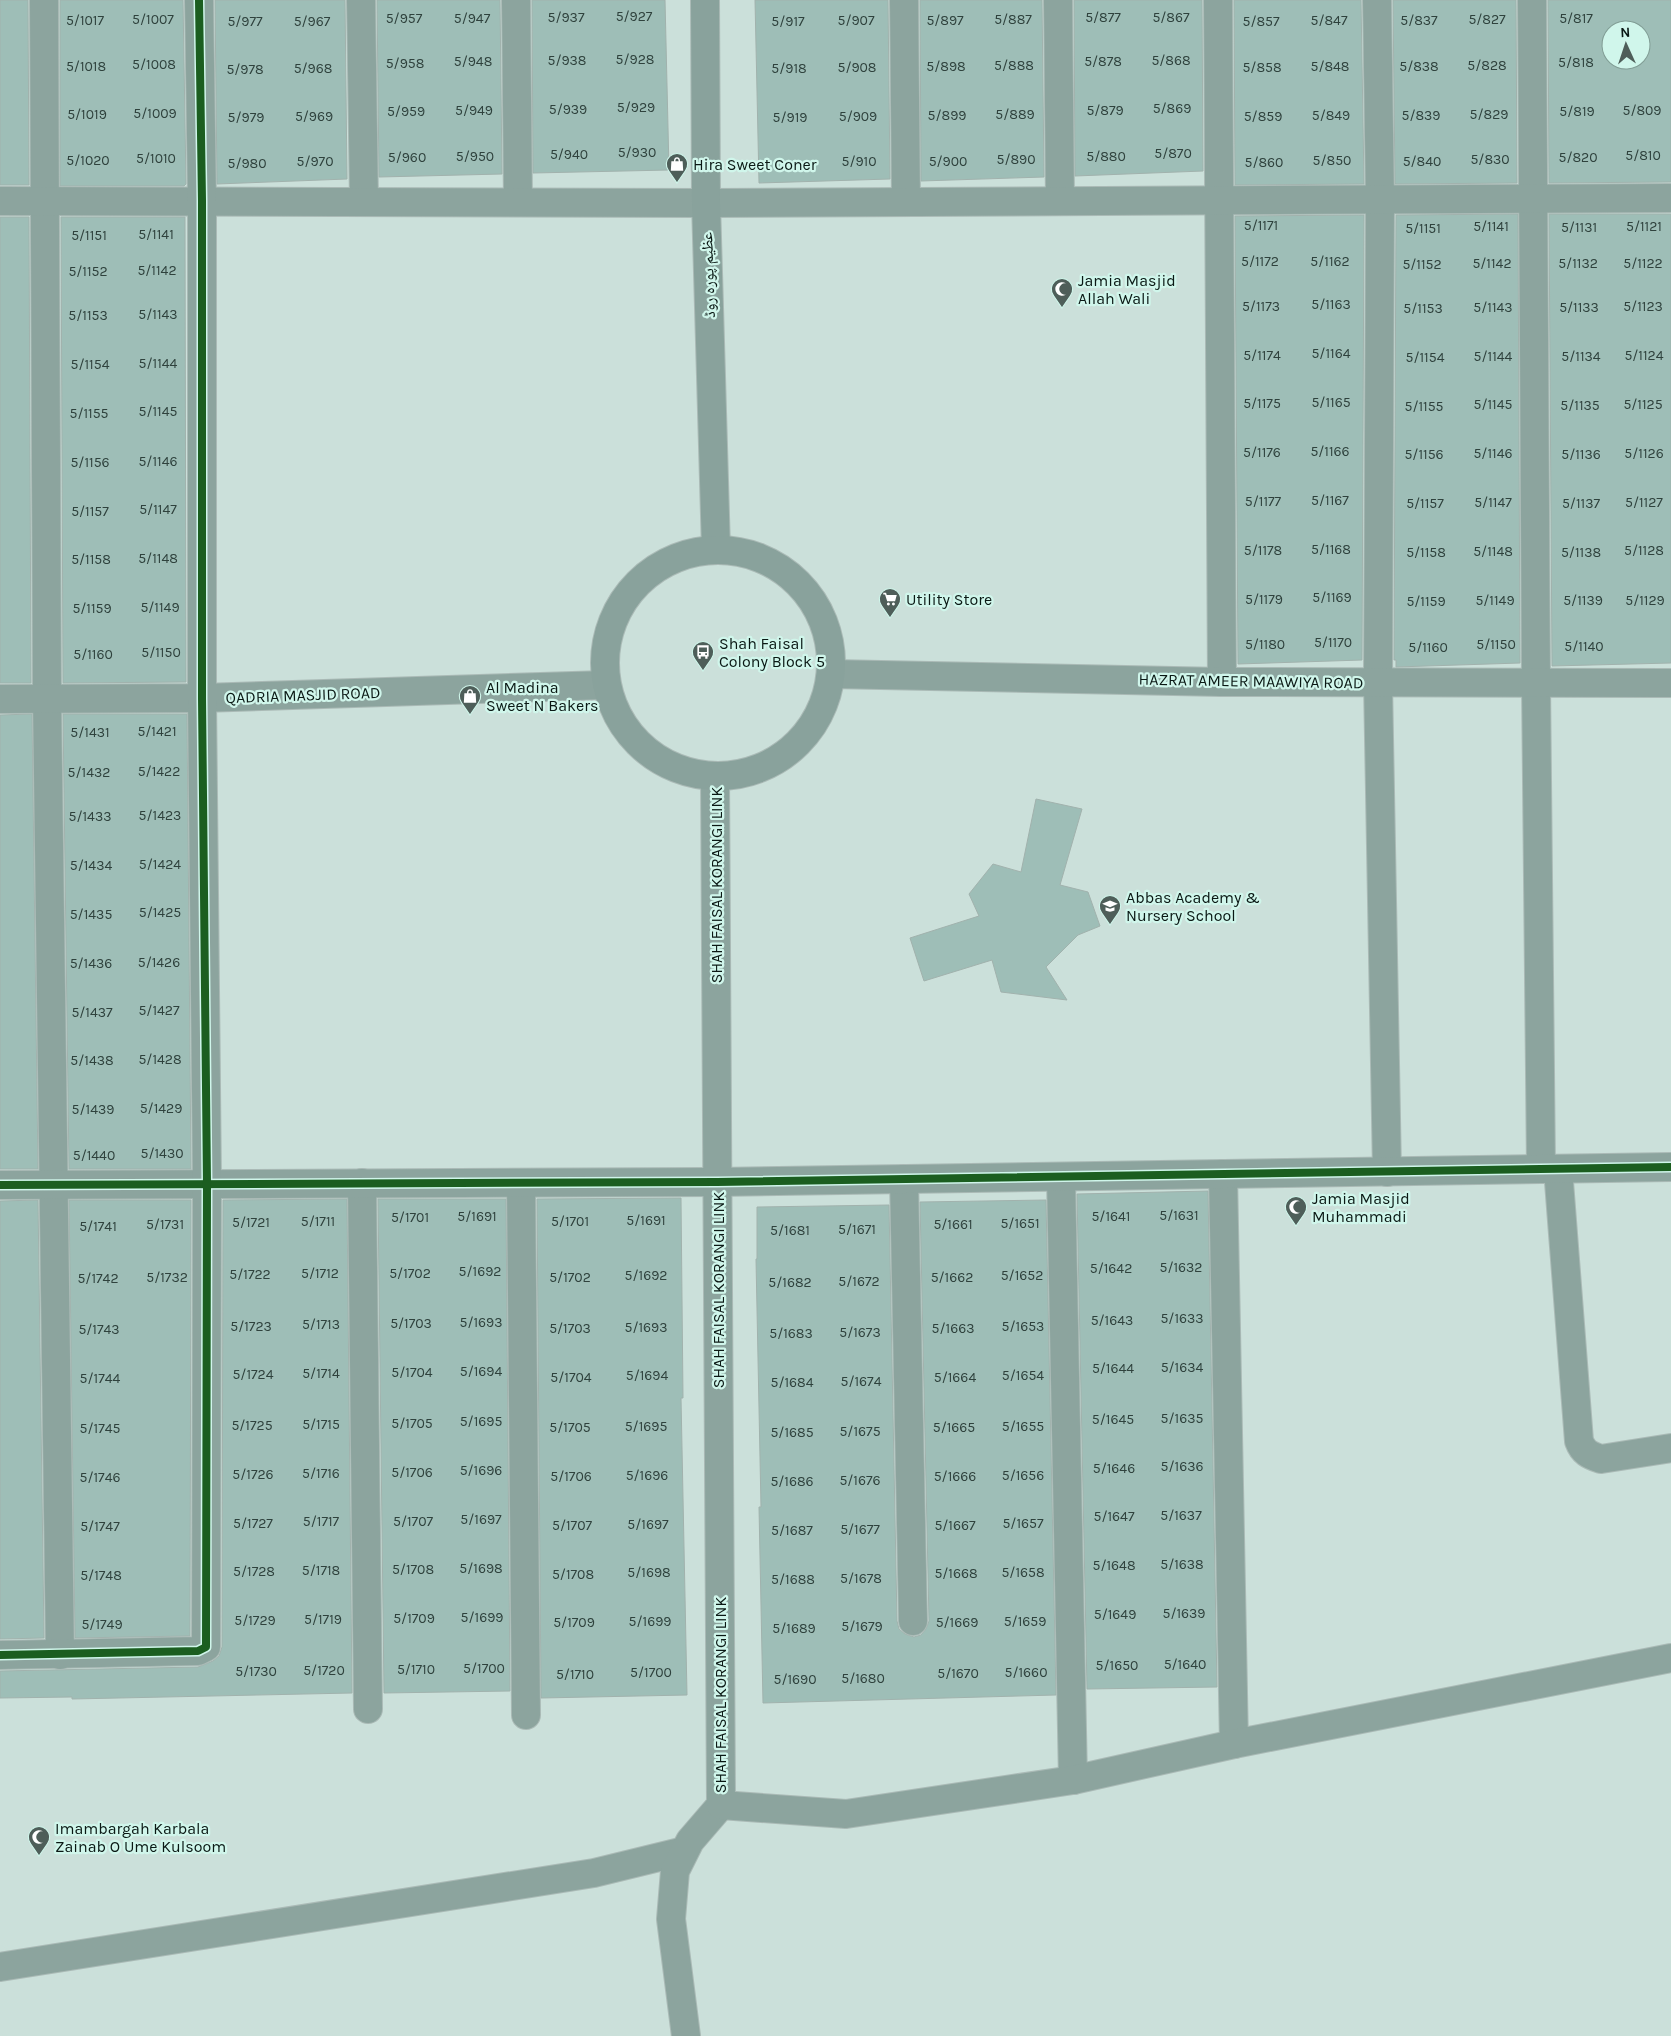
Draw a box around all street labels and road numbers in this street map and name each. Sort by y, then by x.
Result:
street label: عظیم پورہ روڈ [697,232,720,318]
street label: HAZRAT AMEER MAAWIYA ROAD [1139,670,1363,692]
street label: QADRIA MASJID ROAD [225,683,381,707]
street label: SHAH FAISAL KORANGI LINK [707,786,726,983]
street label: SHAH FAISAL KORANGI LINK [709,1191,728,1388]
street label: SHAH FAISAL KORANGI LINK [711,1596,730,1793]

